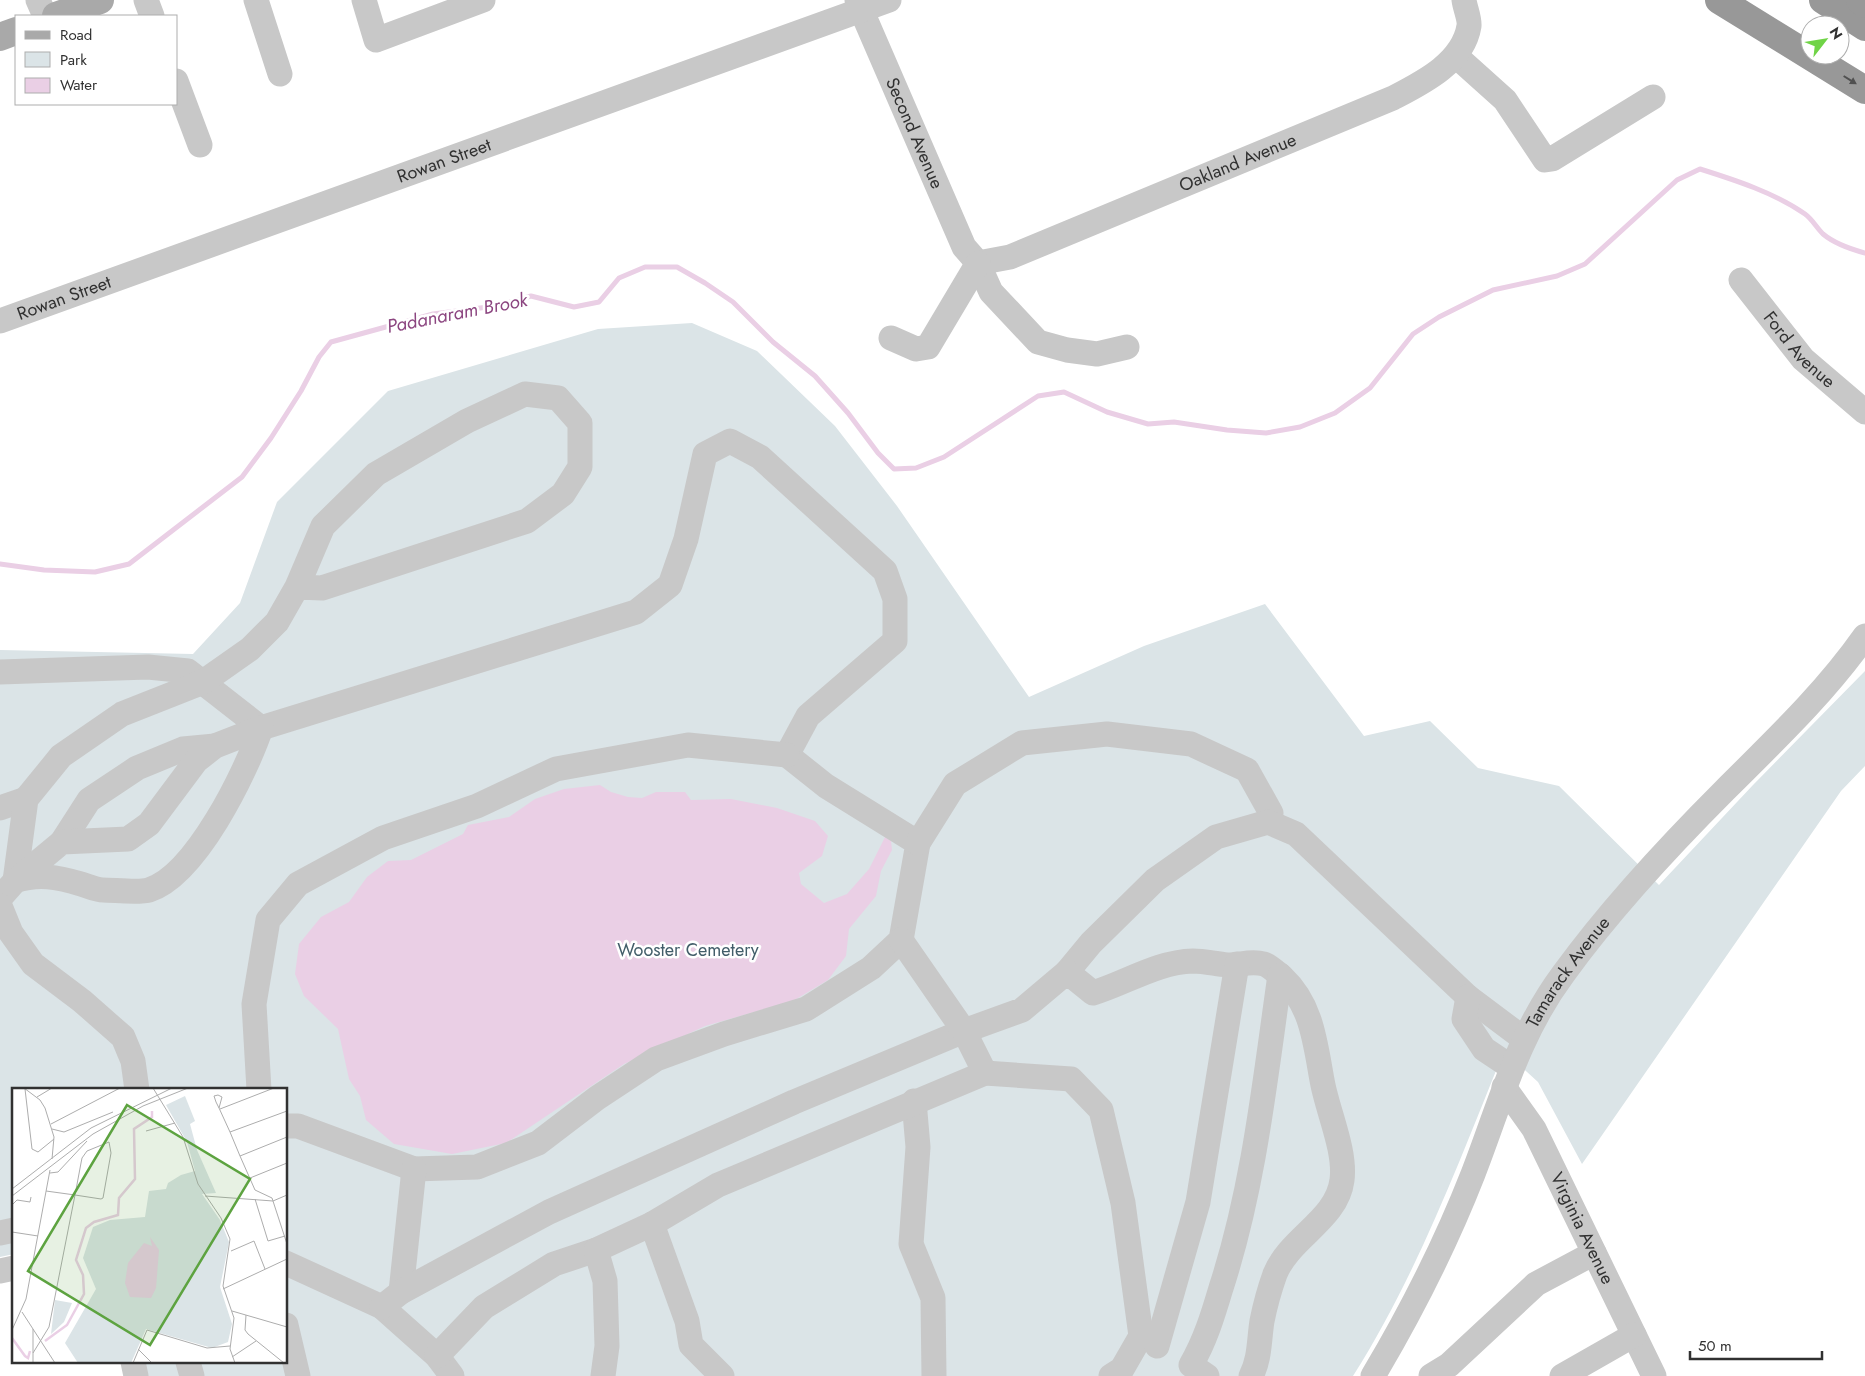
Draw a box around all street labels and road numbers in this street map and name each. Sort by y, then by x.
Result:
street label: Second Avenue [879,73,950,193]
street label: Oakland Avenue [1175,127,1300,198]
street label: Rowan Street [393,132,495,190]
street label: Rowan Street [13,269,115,327]
street label: Ford Avenue [1757,306,1841,394]
street label: Tamarack Avenue [1520,911,1616,1032]
street label: Virginia Avenue [1544,1168,1621,1289]

